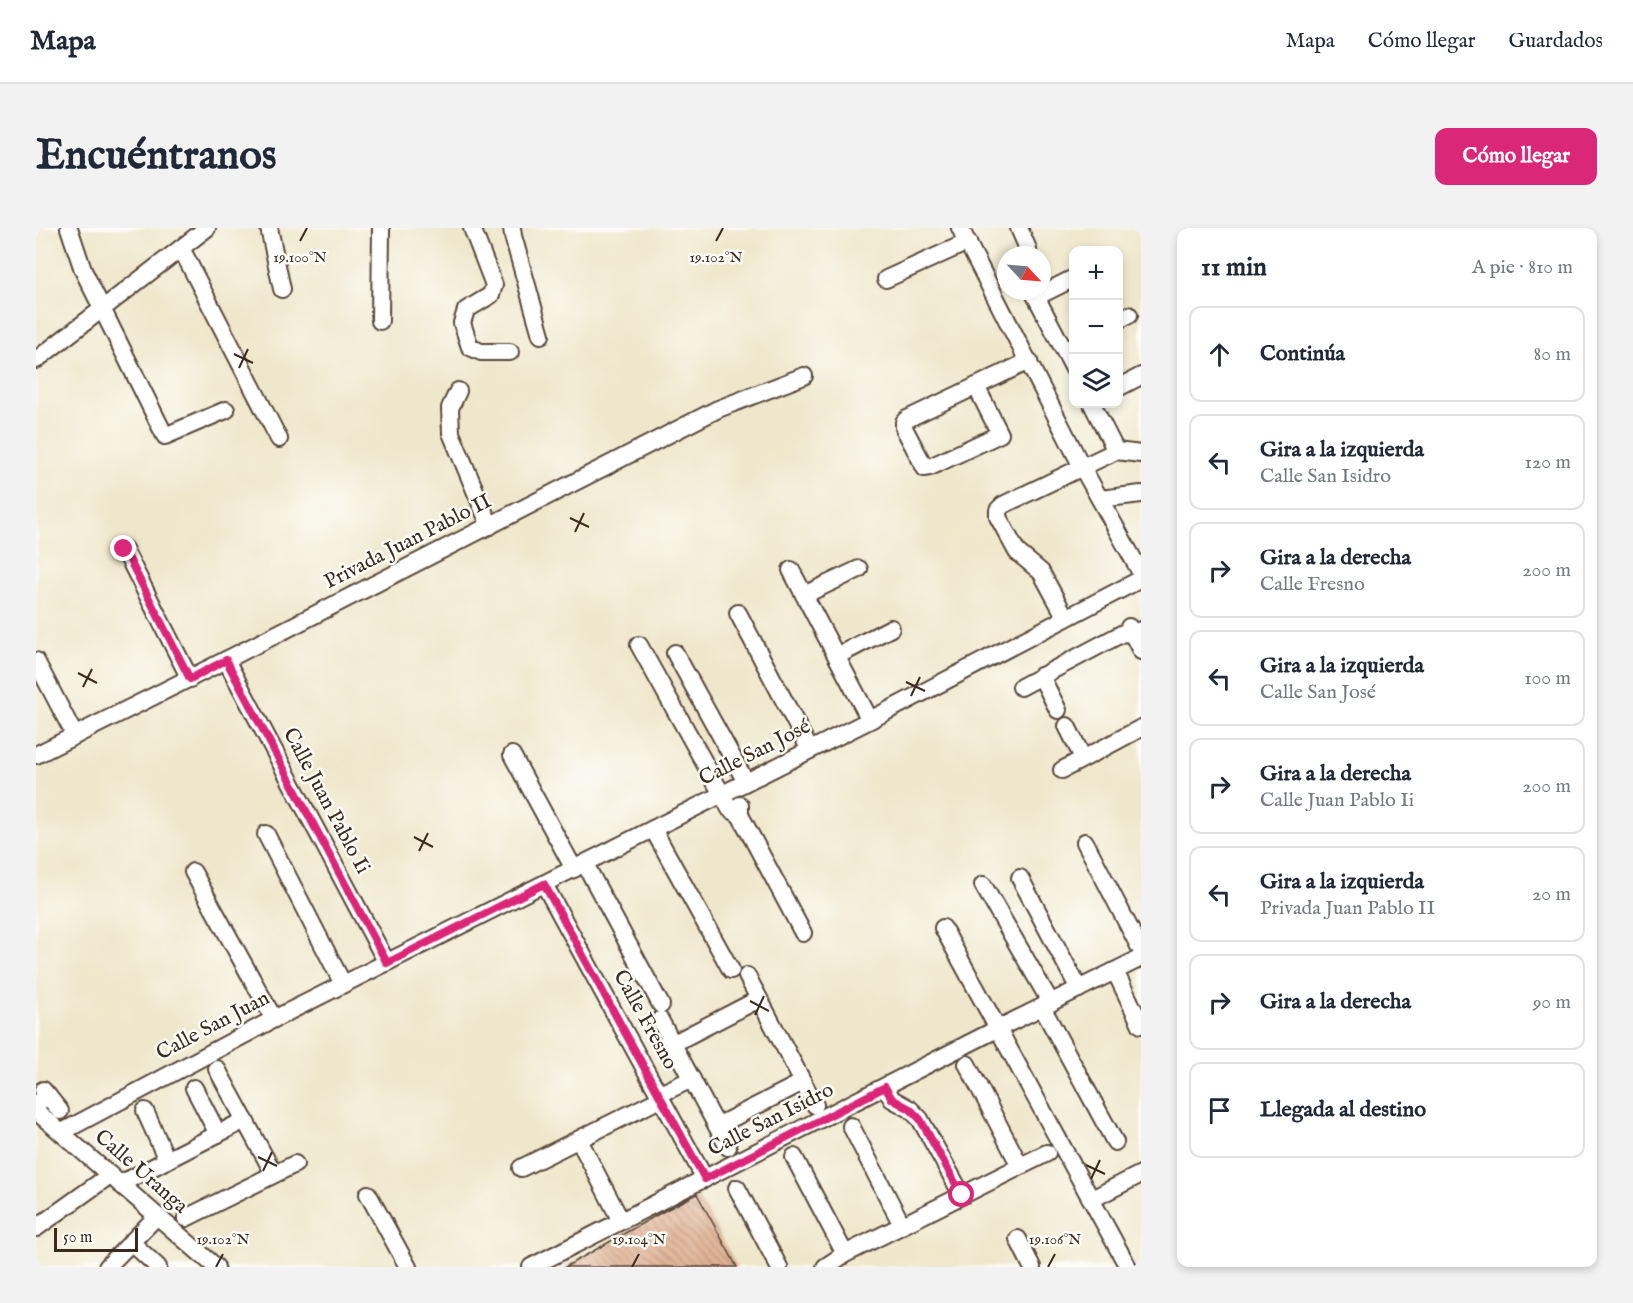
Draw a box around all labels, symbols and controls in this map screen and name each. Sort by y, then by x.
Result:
text: Mapa [30,24,96,59]
text: Mapa [1286,28,1335,55]
text: Cómo llegar [1368,28,1475,55]
text: Guardados [1508,28,1603,55]
button: Cómo llegar [1435,128,1597,185]
text: Encuéntranos [36,130,277,183]
north arrow [997,246,1051,300]
map controls [1069,246,1123,408]
button: + [1069,246,1123,300]
text: 19.100°N [273,248,327,267]
text: 19.102°N [689,248,743,267]
text: 11 min [1201,251,1267,284]
text: A pie · 810 m [1472,255,1573,280]
button: − [1069,300,1123,354]
icon: ahead [1203,338,1236,371]
text: Continúa [1260,340,1345,368]
text: 80 m [1534,342,1571,367]
button: layers [1069,354,1123,408]
text: Gira a la izquierda [1260,436,1424,464]
icon: left [1203,446,1236,479]
text: 120 m [1525,450,1571,475]
text: Calle San Isidro [1260,464,1391,489]
street label: Privada Juan Pablo II [320,488,496,596]
route end [110,535,136,561]
text: Gira a la derecha [1260,544,1411,572]
icon: right [1203,554,1236,587]
text: 200 m [1522,558,1571,583]
text: Calle Fresno [1260,572,1365,597]
text: Gira a la izquierda [1260,652,1424,680]
icon: left [1203,662,1236,695]
text: 100 m [1524,666,1571,691]
text: Calle San José [1260,680,1376,705]
street label: Calle San José [695,713,816,793]
street label: Calle Juan Pablo Ii [276,723,376,879]
text: Gira a la derecha [1260,760,1411,788]
icon: right [1203,770,1236,803]
text: 200 m [1522,774,1571,799]
text: Calle Juan Pablo Ii [1260,788,1414,813]
text: Gira a la izquierda [1260,868,1424,896]
icon: left [1203,878,1236,911]
text: 20 m [1532,882,1571,907]
text: Privada Juan Pablo II [1260,896,1435,921]
street label: Calle Fresno [607,965,683,1075]
street label: Calle San Juan [152,985,274,1067]
icon: right [1203,986,1236,1019]
text: Gira a la derecha [1260,988,1411,1016]
text: 90 m [1533,990,1571,1015]
street label: Calle San Isidro [704,1077,838,1163]
icon: arrive [1203,1094,1236,1127]
text: Llegada al destino [1260,1096,1426,1124]
street label: Calle Uranga [89,1124,194,1221]
route start [948,1181,974,1207]
scale bar [54,1225,138,1252]
text: 50 m [63,1228,92,1248]
text: 19.102°N [196,1230,250,1249]
text: 19.104°N [612,1230,666,1249]
text: 19.106°N [1029,1230,1081,1249]

